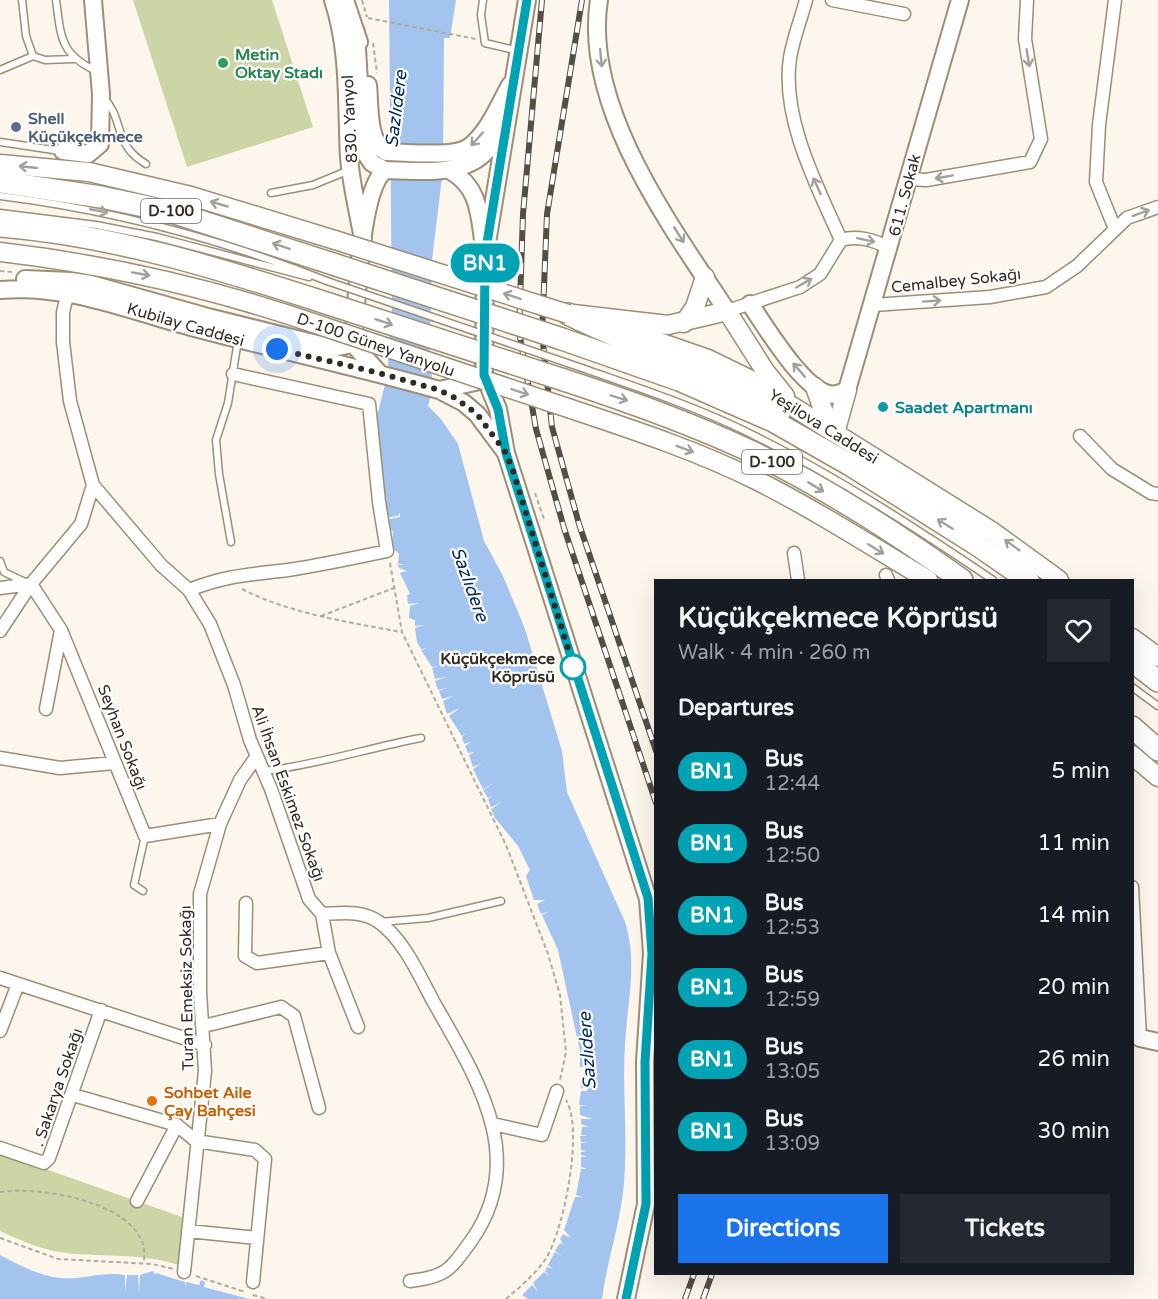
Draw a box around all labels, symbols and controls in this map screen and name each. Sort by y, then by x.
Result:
place label: Metin Oktay Stadı [235,45,323,83]
one-way arrow [595,48,606,68]
one-way arrow [1022,48,1033,67]
marker: Metin Oktay Stadı [216,56,230,70]
water label: Sazlıdere [380,68,412,149]
street label: 830. Yanyol [338,74,362,164]
place label: Shell Küçükçekmece [28,109,143,147]
marker: Shell Küçükçekmece [9,120,23,134]
one-way arrow [470,131,484,146]
street label: 611. Sokak [884,152,926,239]
one-way arrow [18,161,38,172]
one-way arrow [935,172,955,183]
one-way arrow [811,178,822,196]
one-way arrow [210,198,229,209]
road number: D-100 [141,199,201,223]
one-way arrow [90,206,109,218]
one-way arrow [1131,206,1150,217]
one-way arrow [673,226,685,243]
one-way arrow [856,235,875,246]
one-way arrow [272,239,290,250]
line badge: BN1 [450,244,520,282]
text: BN1 [463,251,507,276]
street label: Cemalbey Sokağı [890,264,1022,298]
one-way arrow [130,269,150,280]
one-way arrow [795,277,812,289]
one-way arrow [503,289,522,300]
one-way arrow [921,295,941,306]
street label: Kubilay Caddesi [125,299,247,351]
street label: D-100 Güney Yanyolu [294,309,457,381]
one-way arrow [374,318,393,329]
your location [262,334,292,364]
one-way arrow [792,363,806,378]
street label: Yeşilova Caddesi [765,385,882,469]
one-way arrow [510,387,529,398]
one-way arrow [609,394,628,405]
place label: Saadet Apartmanı [895,398,1033,418]
marker: Saadet Apartmanı [876,400,890,414]
one-way arrow [675,445,694,456]
road number: D-100 [742,450,802,474]
one-way arrow [807,481,824,493]
one-way arrow [937,518,954,530]
one-way arrow [1005,539,1021,552]
one-way arrow [868,542,885,555]
water label: Sazlıdere [446,544,494,625]
button: heart [1047,599,1110,662]
text: Küçükçekmece Köprüsü [678,601,998,635]
text: Walk · 4 min · 260 m [678,641,870,665]
place label: Küçükçekmece Köprüsü [440,649,555,687]
marker: Küçükçekmece Köprüsü [560,654,586,680]
street label: Seyhan Sokağı [93,682,151,793]
text: Departures [678,695,794,721]
street label: Ali İhsan Eskimez Sokağı [247,702,329,884]
text: Bus [765,746,804,772]
text: 5 min [1051,758,1110,784]
text: BN1 [690,759,735,784]
text: 12:44 [765,772,820,796]
text: Bus [765,818,804,844]
text: 11 min [1038,830,1110,856]
text: BN1 [690,831,735,856]
text: 12:50 [765,844,820,868]
text: Bus [765,890,804,916]
text: 14 min [1038,902,1110,928]
text: BN1 [690,903,735,928]
street label: Turan Emeksiz Sokağı [176,905,198,1071]
text: 12:53 [765,916,820,940]
text: Bus [765,962,804,988]
text: 20 min [1038,974,1110,1000]
text: BN1 [690,975,735,1000]
text: 12:59 [765,988,820,1012]
water label: Sazlıdere [573,1011,601,1090]
street label: . Sakarya Sokağı [28,1026,88,1149]
text: Bus [765,1034,804,1060]
text: 26 min [1038,1046,1110,1072]
text: BN1 [690,1047,735,1072]
text: 13:05 [765,1060,820,1084]
place label: Sohbet Aile Çay Bahçesi [164,1083,256,1121]
marker: Sohbet Aile Çay Bahçesi [145,1094,159,1108]
text: Bus [765,1106,804,1132]
text: 30 min [1038,1118,1110,1144]
text: BN1 [690,1119,735,1144]
text: 13:09 [765,1132,820,1156]
button: Directions [678,1194,888,1263]
button: Tickets [900,1194,1110,1263]

